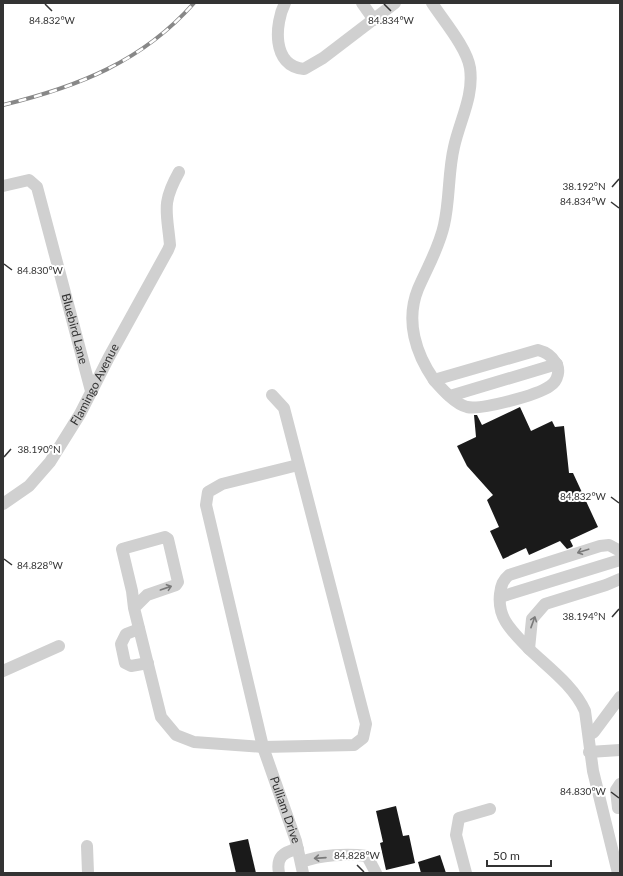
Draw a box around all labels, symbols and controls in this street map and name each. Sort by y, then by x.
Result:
text: 84.832°W [29,14,76,26]
text: 84.834°W [368,14,415,26]
text: 38.192°N [562,180,606,192]
text: 84.834°W [560,195,607,207]
text: 84.830°W [17,264,64,276]
street label: Bluebird Lane [59,292,92,366]
street label: Flamingo Avenue [67,341,122,428]
text: 38.190°N [17,443,61,455]
text: 84.832°W [560,490,607,502]
one-way arrow [577,548,590,555]
text: 84.828°W [17,559,64,571]
one-way arrow [160,584,172,592]
text: 38.194°N [562,610,606,622]
one-way arrow [529,616,537,628]
street label: Pulliam Drive [267,774,304,845]
text: 84.830°W [560,785,607,797]
scale bar [487,842,551,868]
text: 50 m [493,848,520,863]
text: 84.828°W [334,849,381,861]
one-way arrow [314,854,327,861]

